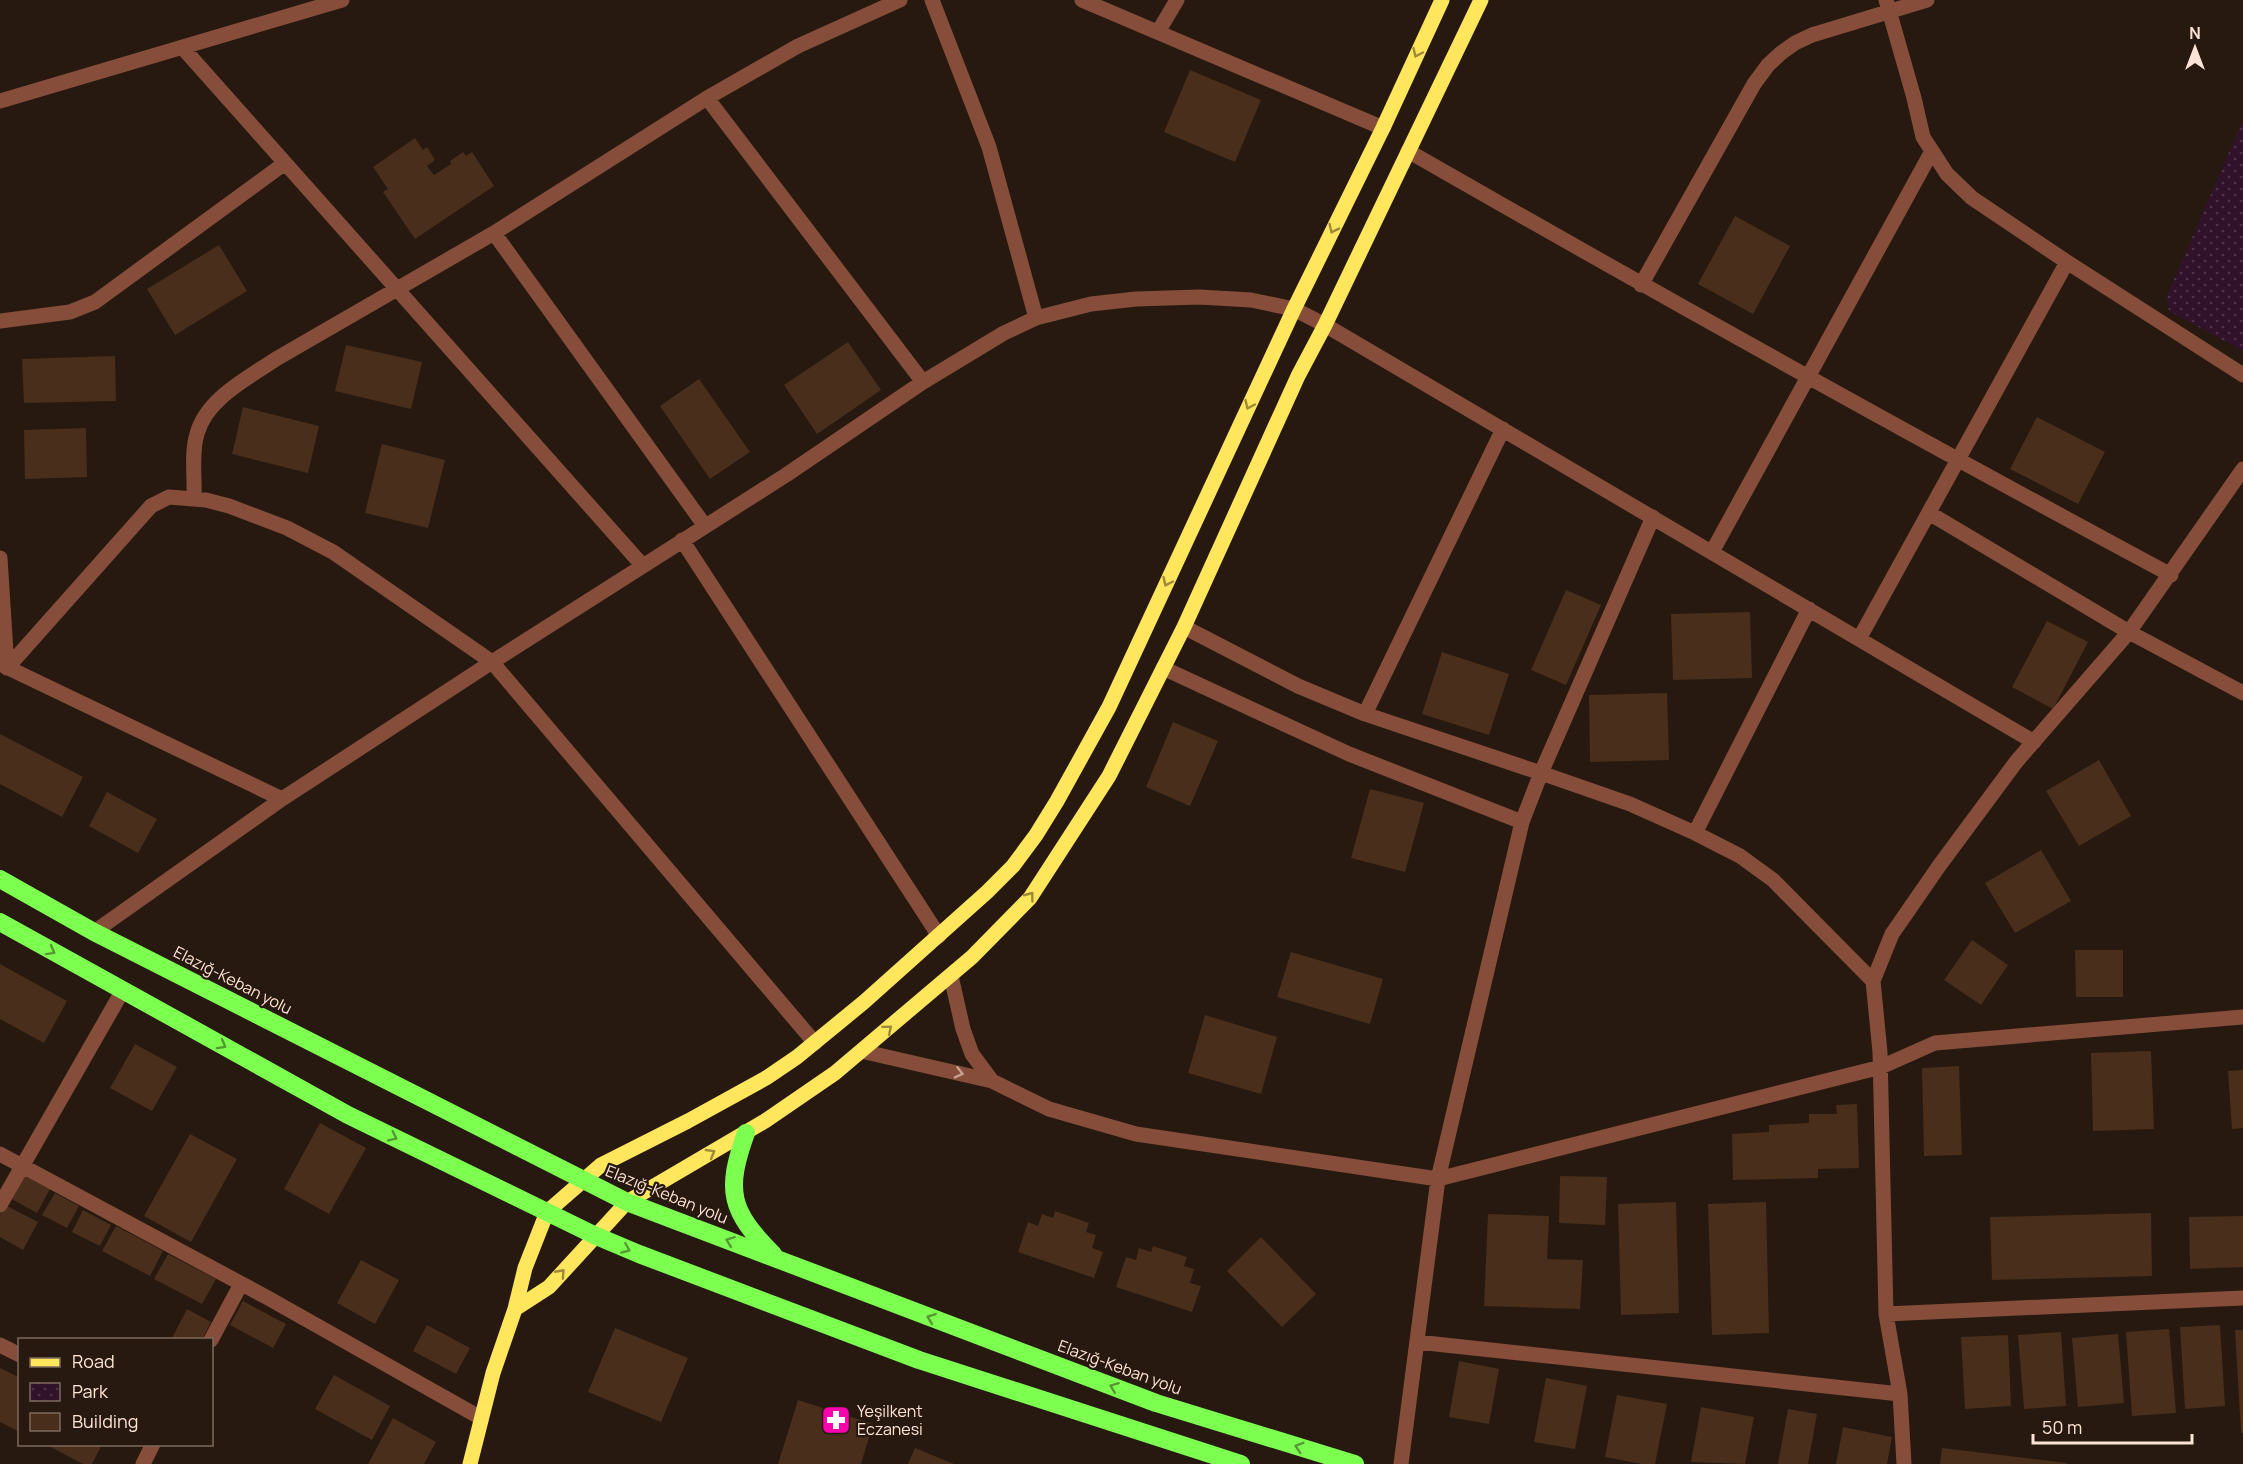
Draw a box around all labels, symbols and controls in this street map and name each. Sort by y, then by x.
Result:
north arrow [2165,18,2225,78]
text: N [2189,22,2201,44]
one-way arrow [1413,47,1425,58]
one-way arrow [1329,223,1341,234]
one-way arrow [1245,399,1257,410]
one-way arrow [1163,576,1175,587]
one-way arrow [1023,892,1034,903]
street label: Elazığ-Keban yolu [170,941,296,1019]
one-way arrow [45,944,55,955]
one-way arrow [881,1025,892,1036]
one-way arrow [215,1038,226,1049]
one-way arrow [954,1066,964,1079]
one-way arrow [387,1130,398,1142]
one-way arrow [705,1148,715,1160]
street label: Elazığ-Keban yolu [602,1159,732,1229]
one-way arrow [725,1235,735,1248]
one-way arrow [620,1242,631,1254]
one-way arrow [554,1269,565,1280]
one-way arrow [926,1313,937,1326]
street label: Elazığ-Keban yolu [1055,1334,1185,1400]
legend [18,1338,213,1446]
text: Road [72,1349,115,1373]
text: Park [72,1379,109,1403]
one-way arrow [1109,1381,1120,1394]
place label: Yeşilkent Eczanesi [857,1400,923,1440]
pharmacy icon: Yeşilkent Eczanesi [820,1404,852,1436]
scale bar [2033,1407,2192,1445]
text: Building [72,1409,138,1433]
text: 50 m [2042,1415,2082,1439]
one-way arrow [1294,1442,1305,1454]

